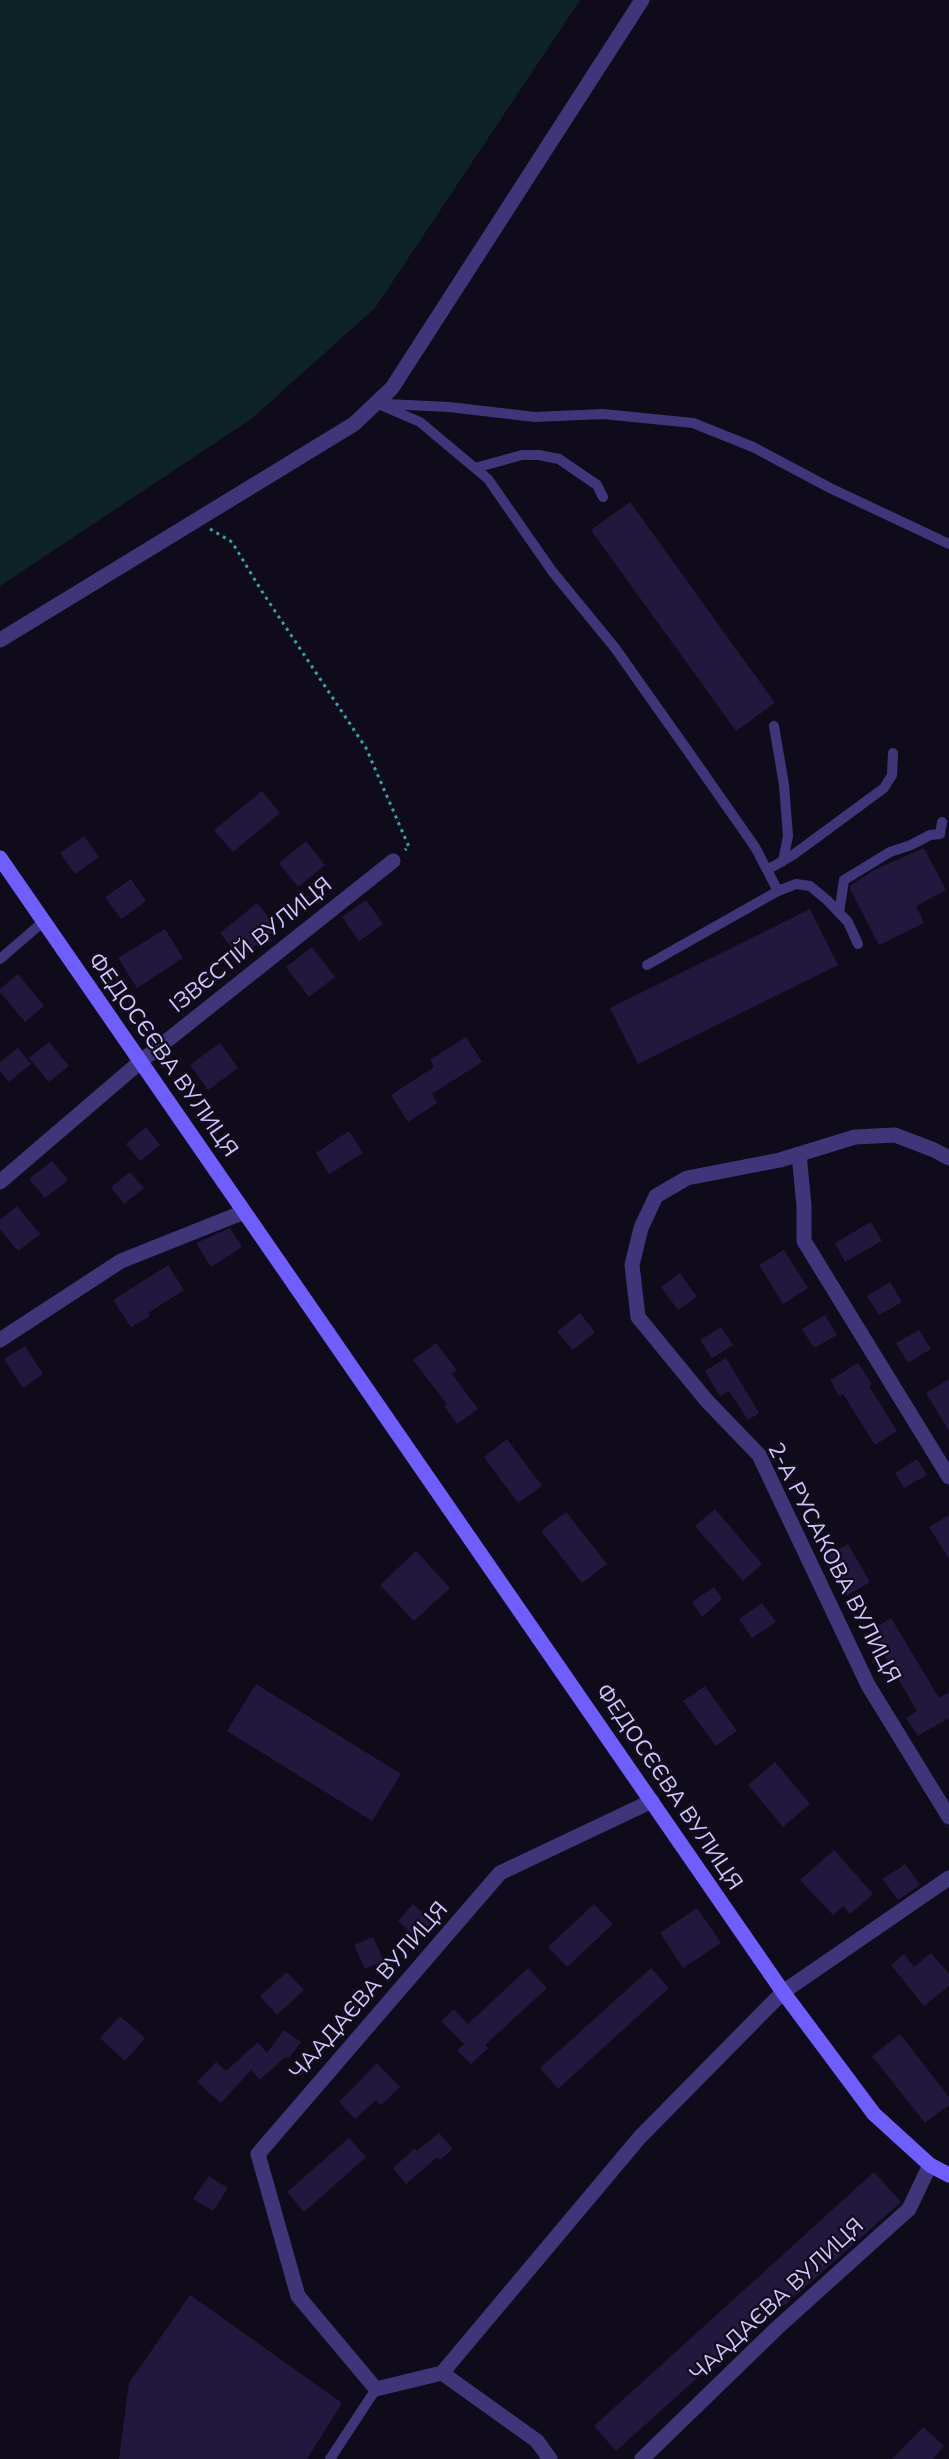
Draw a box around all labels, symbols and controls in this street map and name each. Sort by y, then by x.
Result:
street label: ІЗВЄСТІЙ ВУЛИЦЯ [165,872,337,1018]
street label: ФЕДОСЄЄВА ВУЛИЦЯ [82,948,244,1162]
street label: 2-А РУСАКОВА ВУЛИЦЯ [762,1438,906,1688]
street label: ФЕДОСЄЄВА ВУЛИЦЯ [590,1679,748,1895]
street label: ЧААДАЄВА ВУЛИЦЯ [284,1896,454,2086]
street label: ЧААДАЄВА ВУЛИЦЯ [685,2213,869,2387]

